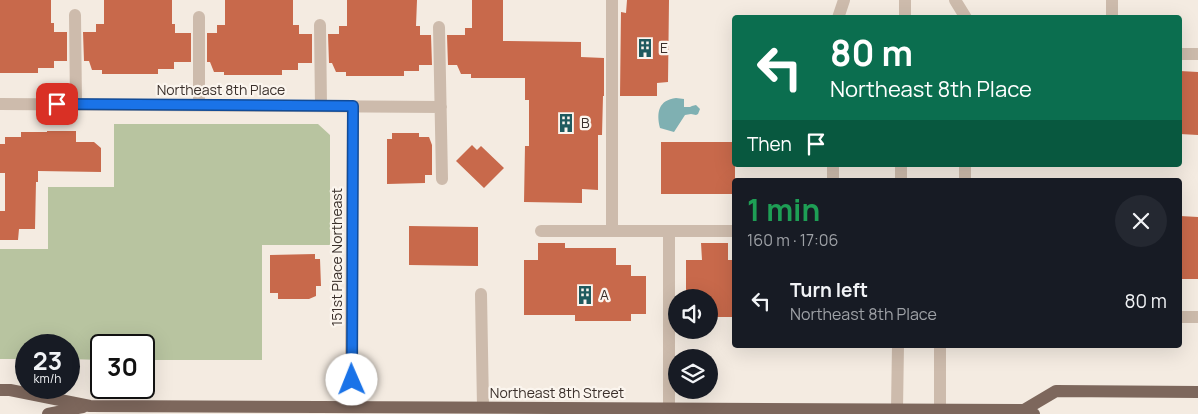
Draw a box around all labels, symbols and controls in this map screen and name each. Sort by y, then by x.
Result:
text: 80 m [830,29,913,77]
icon: left [747,35,812,100]
building icon: E [634,37,656,59]
place label: E [660,38,668,57]
text: Northeast 8th Place [830,74,1032,104]
street label: Northeast 8th Place [157,80,285,99]
pin [36,83,78,125]
icon: arrive [43,90,71,118]
building icon: B [555,112,577,134]
place label: B [581,113,590,132]
icon: arrive [802,130,830,158]
text: Then [747,131,792,157]
street label: 151st Place Northeast [327,187,346,326]
text: 1 min [747,189,820,230]
button: close [1115,195,1167,247]
text: 160 m · 17:06 [747,229,838,251]
text: Turn left [790,277,868,303]
building icon: A [574,284,596,306]
place label: A [600,285,609,304]
icon: left [747,287,775,315]
text: 80 m [1124,288,1167,314]
map controls [668,289,718,399]
button: sound [668,289,718,339]
text: Northeast 8th Place [790,303,937,325]
speed limit sign: 30 [90,334,155,399]
text: 23 [33,343,62,378]
button: layers [668,349,718,399]
position arrow [325,353,377,405]
text: km/h [34,370,61,387]
street label: Northeast 8th Street [490,383,625,402]

